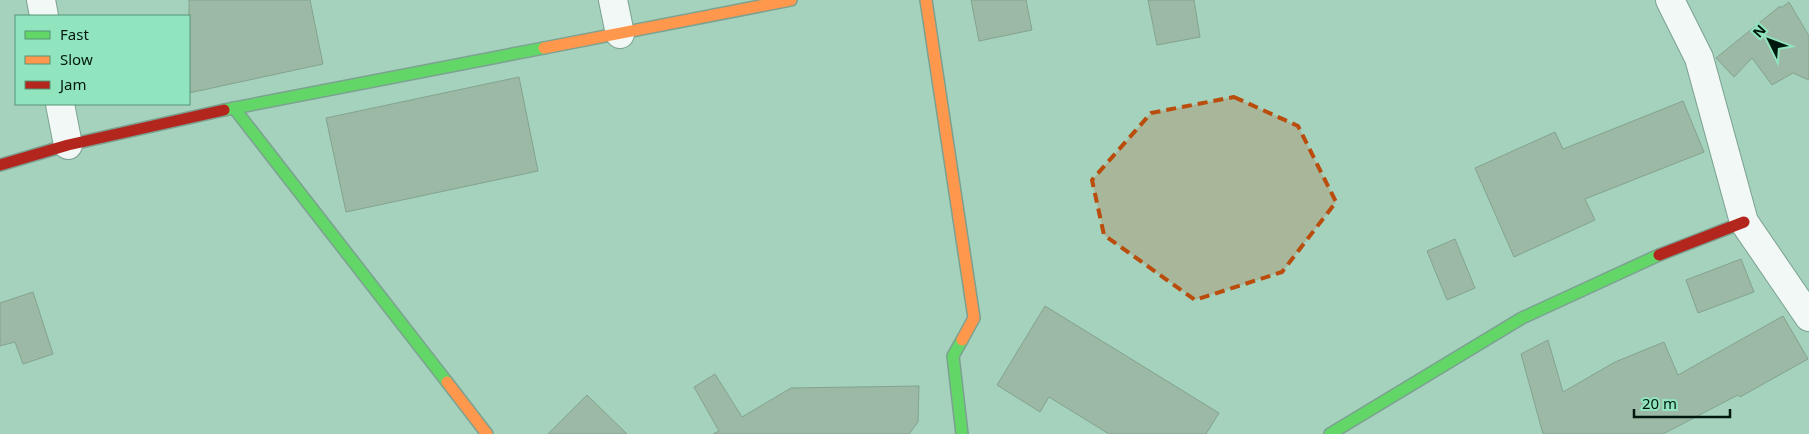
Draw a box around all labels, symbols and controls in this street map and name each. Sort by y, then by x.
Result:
legend [15,15,190,105]
north arrow [1744,15,1794,65]
text: N [1748,20,1770,42]
text: Fast [60,24,89,44]
text: Slow [60,49,93,69]
text: Jam [58,74,87,94]
scale bar [1634,386,1730,418]
text: 20 m [1642,393,1677,413]

